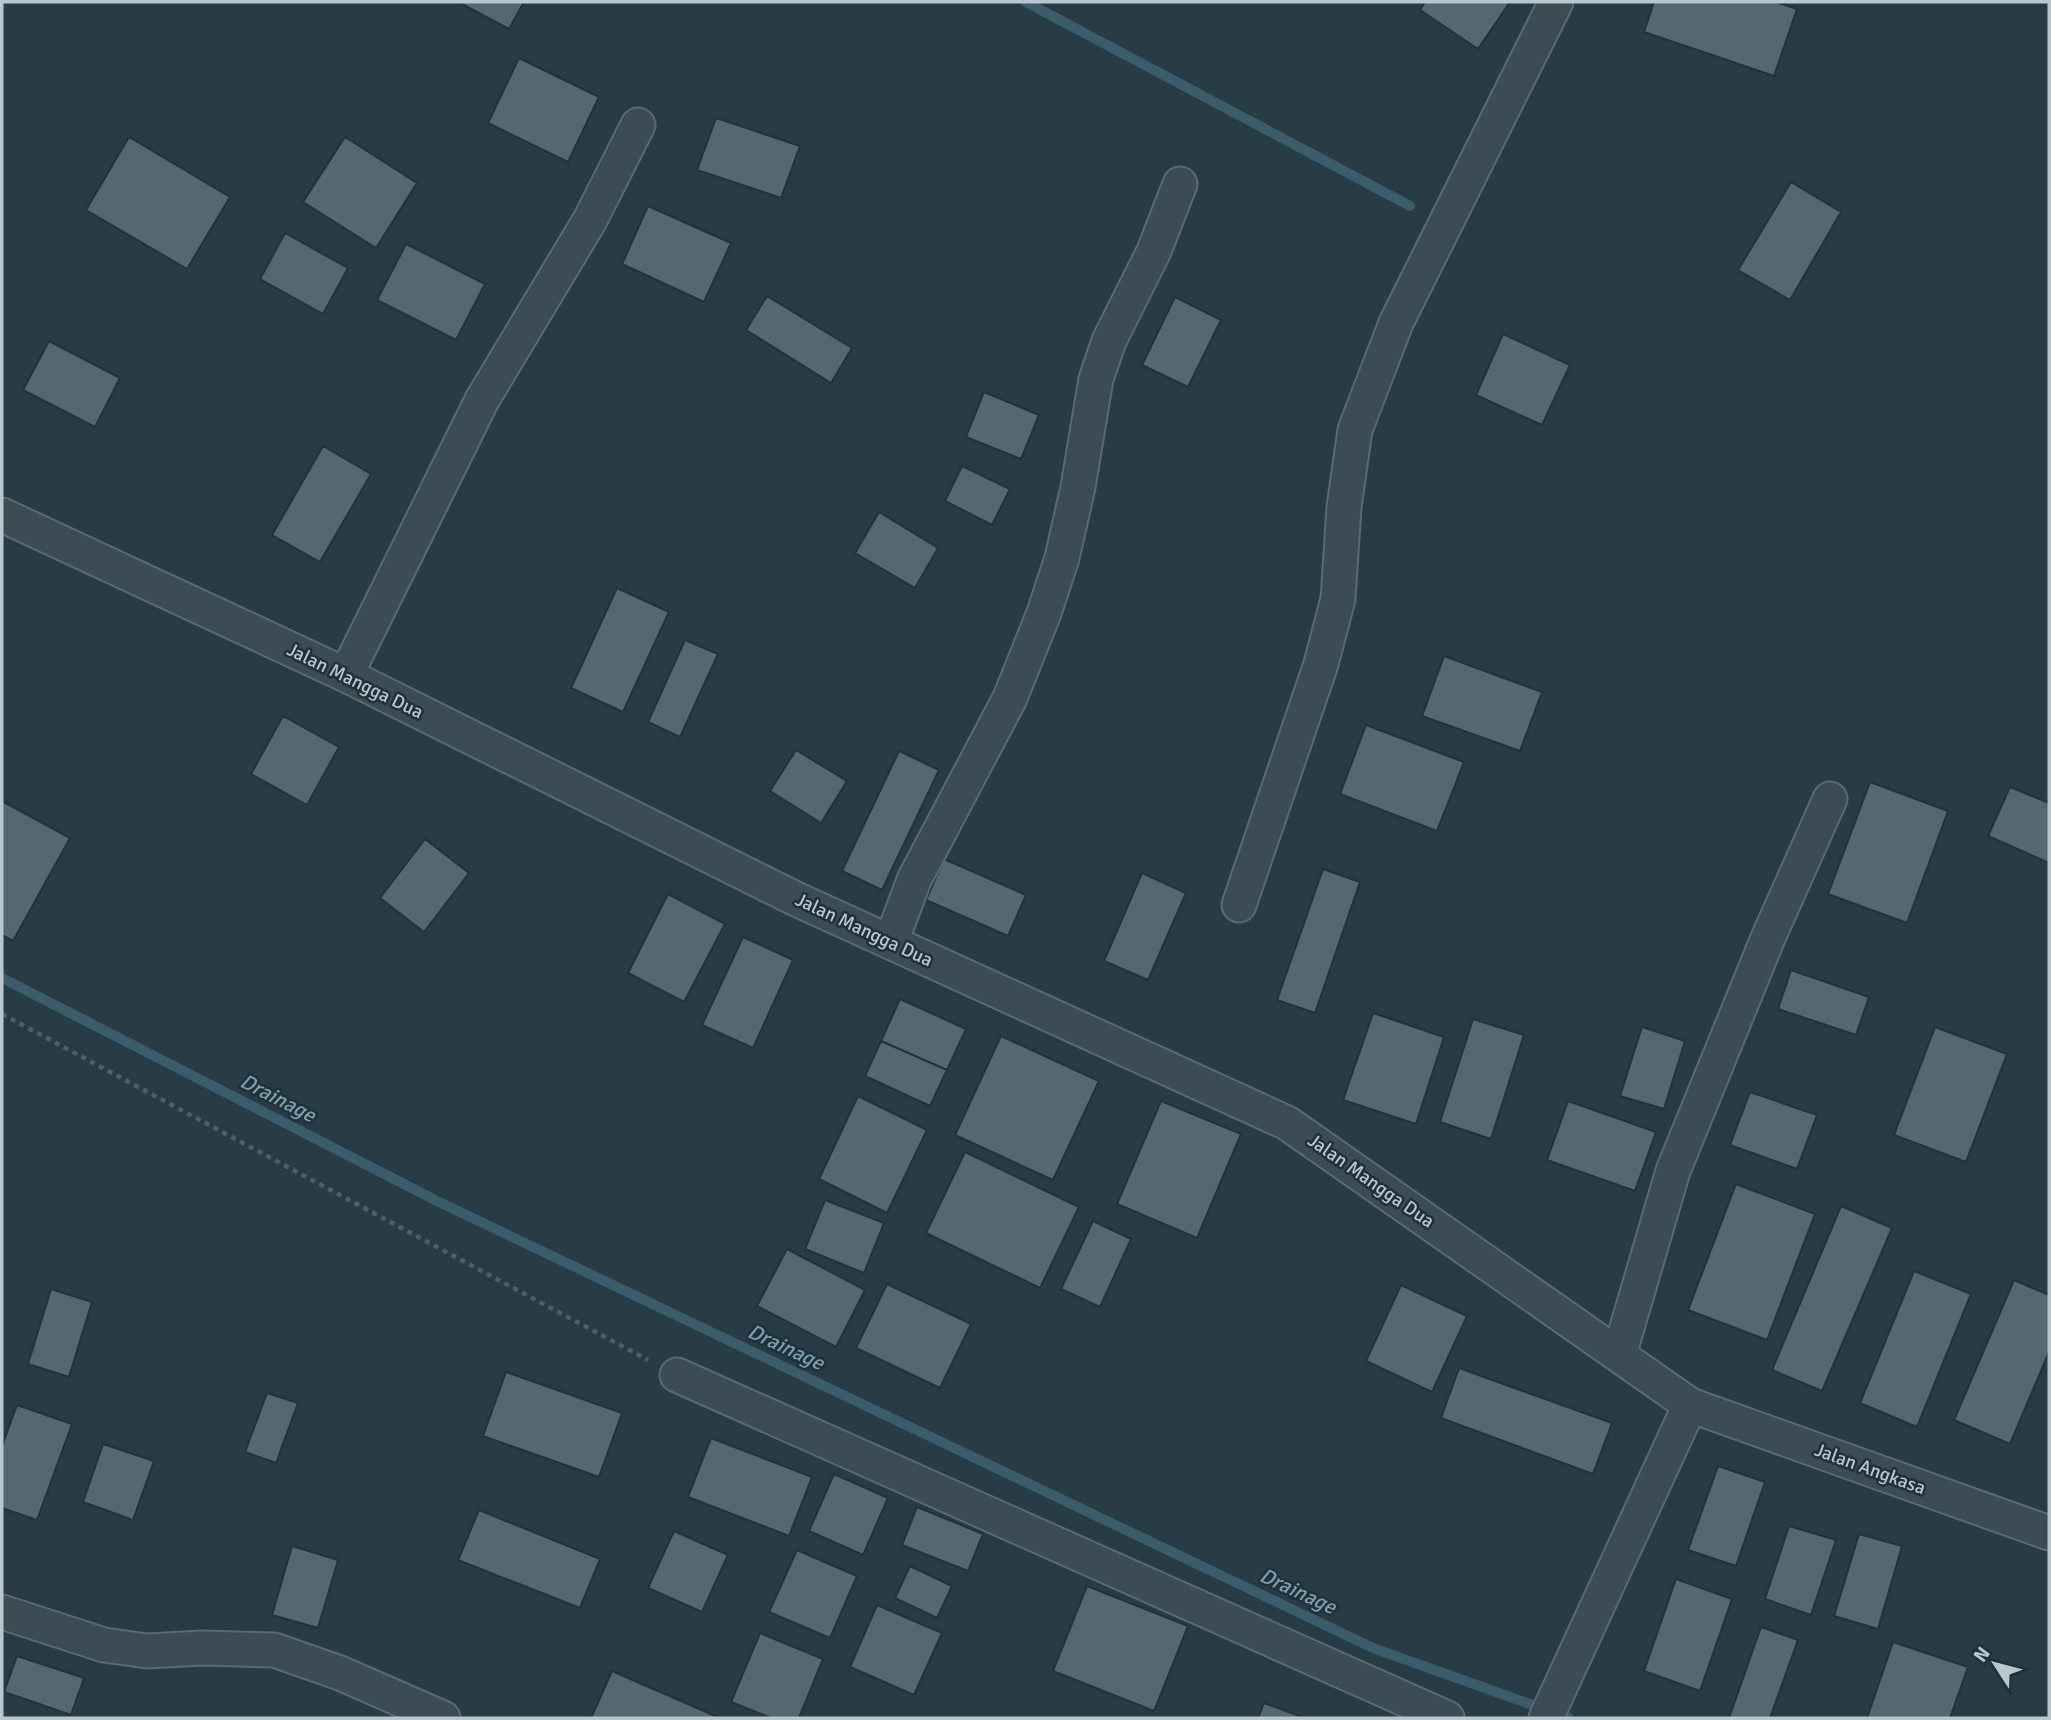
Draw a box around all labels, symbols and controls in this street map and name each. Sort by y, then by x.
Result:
street label: Jalan Mangga Dua [283,638,427,724]
street label: Jalan Mangga Dua [791,888,937,972]
water label: Drainage [236,1068,321,1129]
street label: Jalan Mangga Dua [1303,1128,1439,1234]
water label: Drainage [744,1318,830,1377]
street label: Jalan Angkasa [1811,1438,1929,1500]
water label: Drainage [1256,1562,1342,1621]
north arrow [1960,1629,2030,1699]
text: N [1968,1642,1996,1667]

